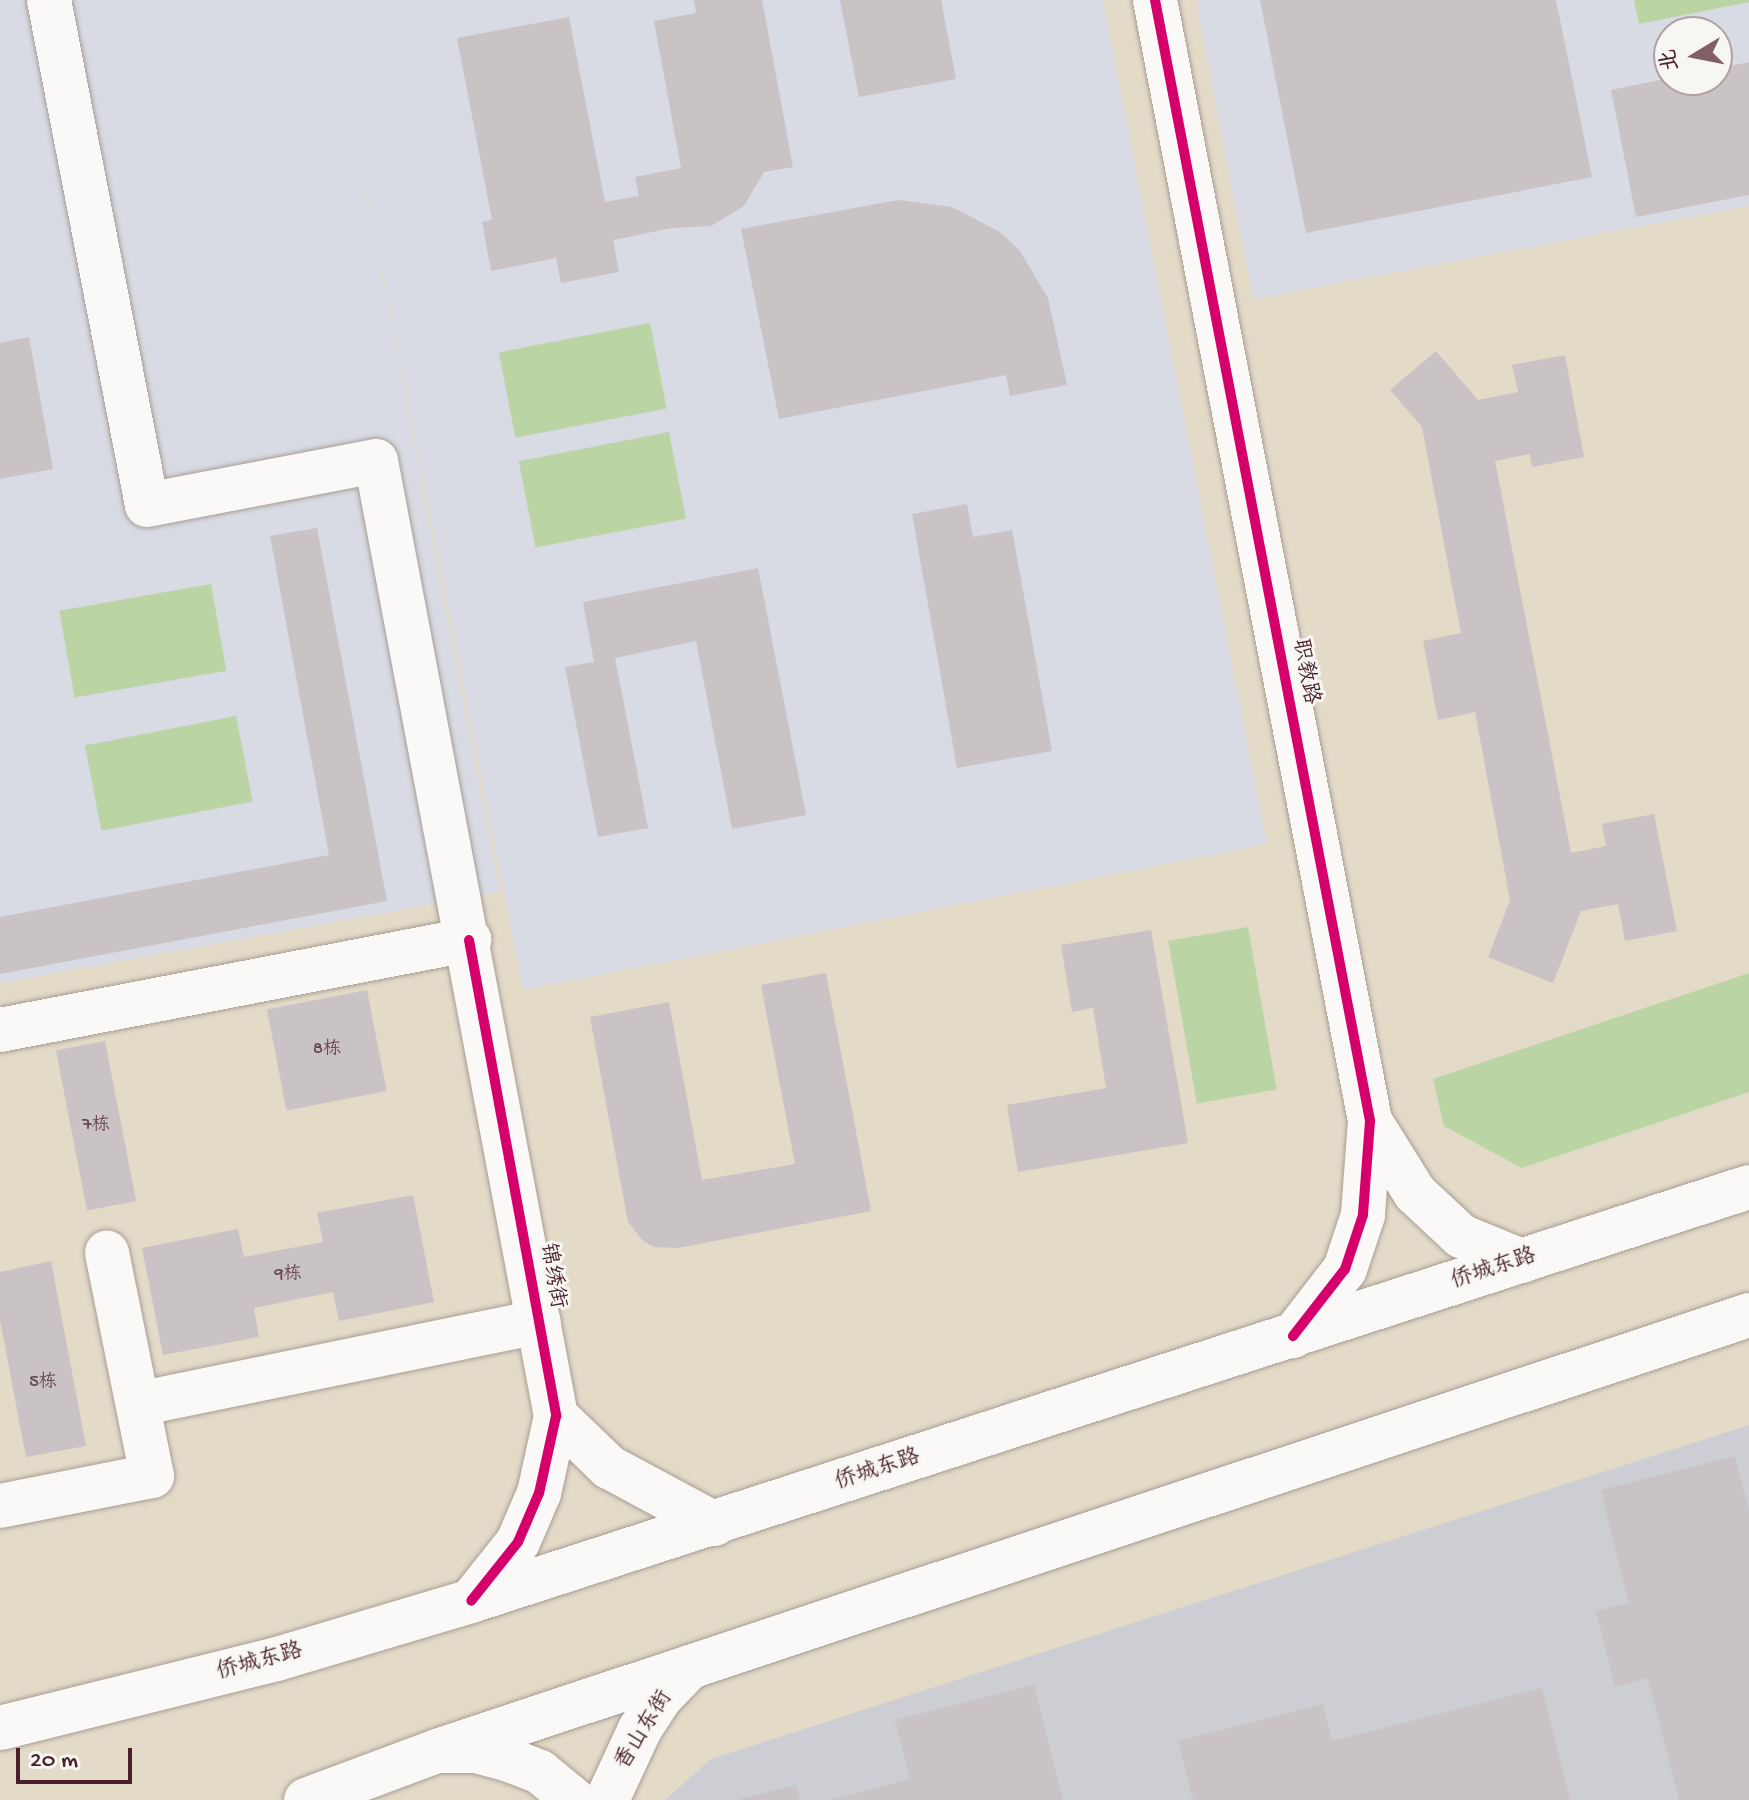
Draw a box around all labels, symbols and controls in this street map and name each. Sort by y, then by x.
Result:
north arrow [1653,16,1733,96]
text: 北 [1657,47,1686,73]
street label: 职教路 [1285,637,1323,707]
house number: 8栋 [313,1039,341,1061]
house number: 7栋 [82,1115,110,1137]
street label: 锦绣街 [532,1241,570,1311]
street label: 侨城东路 [1448,1244,1540,1296]
house number: 9栋 [274,1264,302,1286]
house number: 5栋 [29,1372,57,1394]
street label: 侨城东路 [832,1445,924,1497]
street label: 侨城东路 [214,1639,306,1687]
street label: 香山东街 [610,1687,680,1775]
scale bar [20,1732,136,1782]
text: 20 m [30,1747,78,1776]

